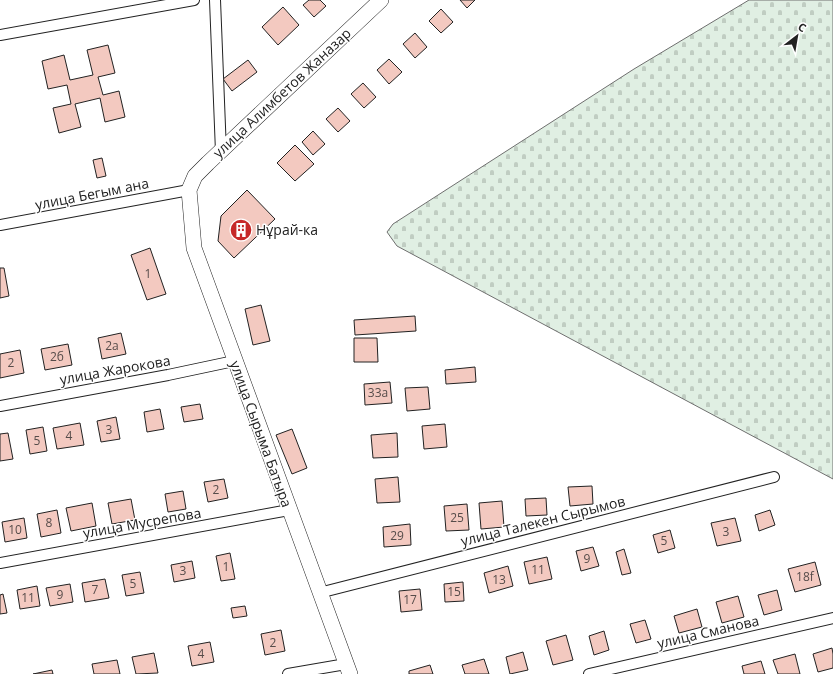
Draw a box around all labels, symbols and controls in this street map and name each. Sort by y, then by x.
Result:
north arrow [777,16,817,56]
text: С [796,19,809,35]
street label: улица Алимбетов Жаназар [209,24,355,162]
street label: улица Бегым ана [33,173,150,214]
building icon: Нұрай-ка [228,217,254,243]
place label: Нұрай-ка [256,220,318,239]
house number: 1 [145,265,151,282]
house number: 2а [105,337,119,354]
house number: 2б [50,348,64,365]
street label: улица Жарокова [58,350,172,389]
house number: 2 [8,354,15,371]
street label: улица Сырыма Батыра [226,358,297,510]
house number: 33а [368,384,388,401]
house number: 3 [106,421,113,438]
house number: 4 [66,427,73,444]
house number: 5 [34,432,41,449]
house number: 2 [213,481,220,498]
street label: улица Талекен Сырымов [459,491,627,550]
street label: улица Мусрепова [81,503,203,542]
house number: 25 [450,509,464,526]
house number: 8 [46,514,53,531]
house number: 10 [8,521,22,538]
house number: 3 [723,523,730,540]
house number: 29 [390,527,404,544]
house number: 5 [661,532,668,549]
house number: 9 [584,550,591,567]
house number: 1 [223,558,229,575]
house number: 11 [531,561,545,578]
house number: 3 [180,562,187,579]
house number: 18f [796,568,815,585]
house number: 13 [492,571,506,588]
house number: 5 [130,575,137,592]
house number: 7 [92,581,99,598]
house number: 15 [447,583,461,600]
house number: 9 [57,586,64,603]
house number: 11 [21,589,35,606]
house number: 17 [403,591,417,608]
street label: улица Сманова [655,611,761,652]
house number: 2 [270,634,277,651]
house number: 4 [198,645,205,662]

